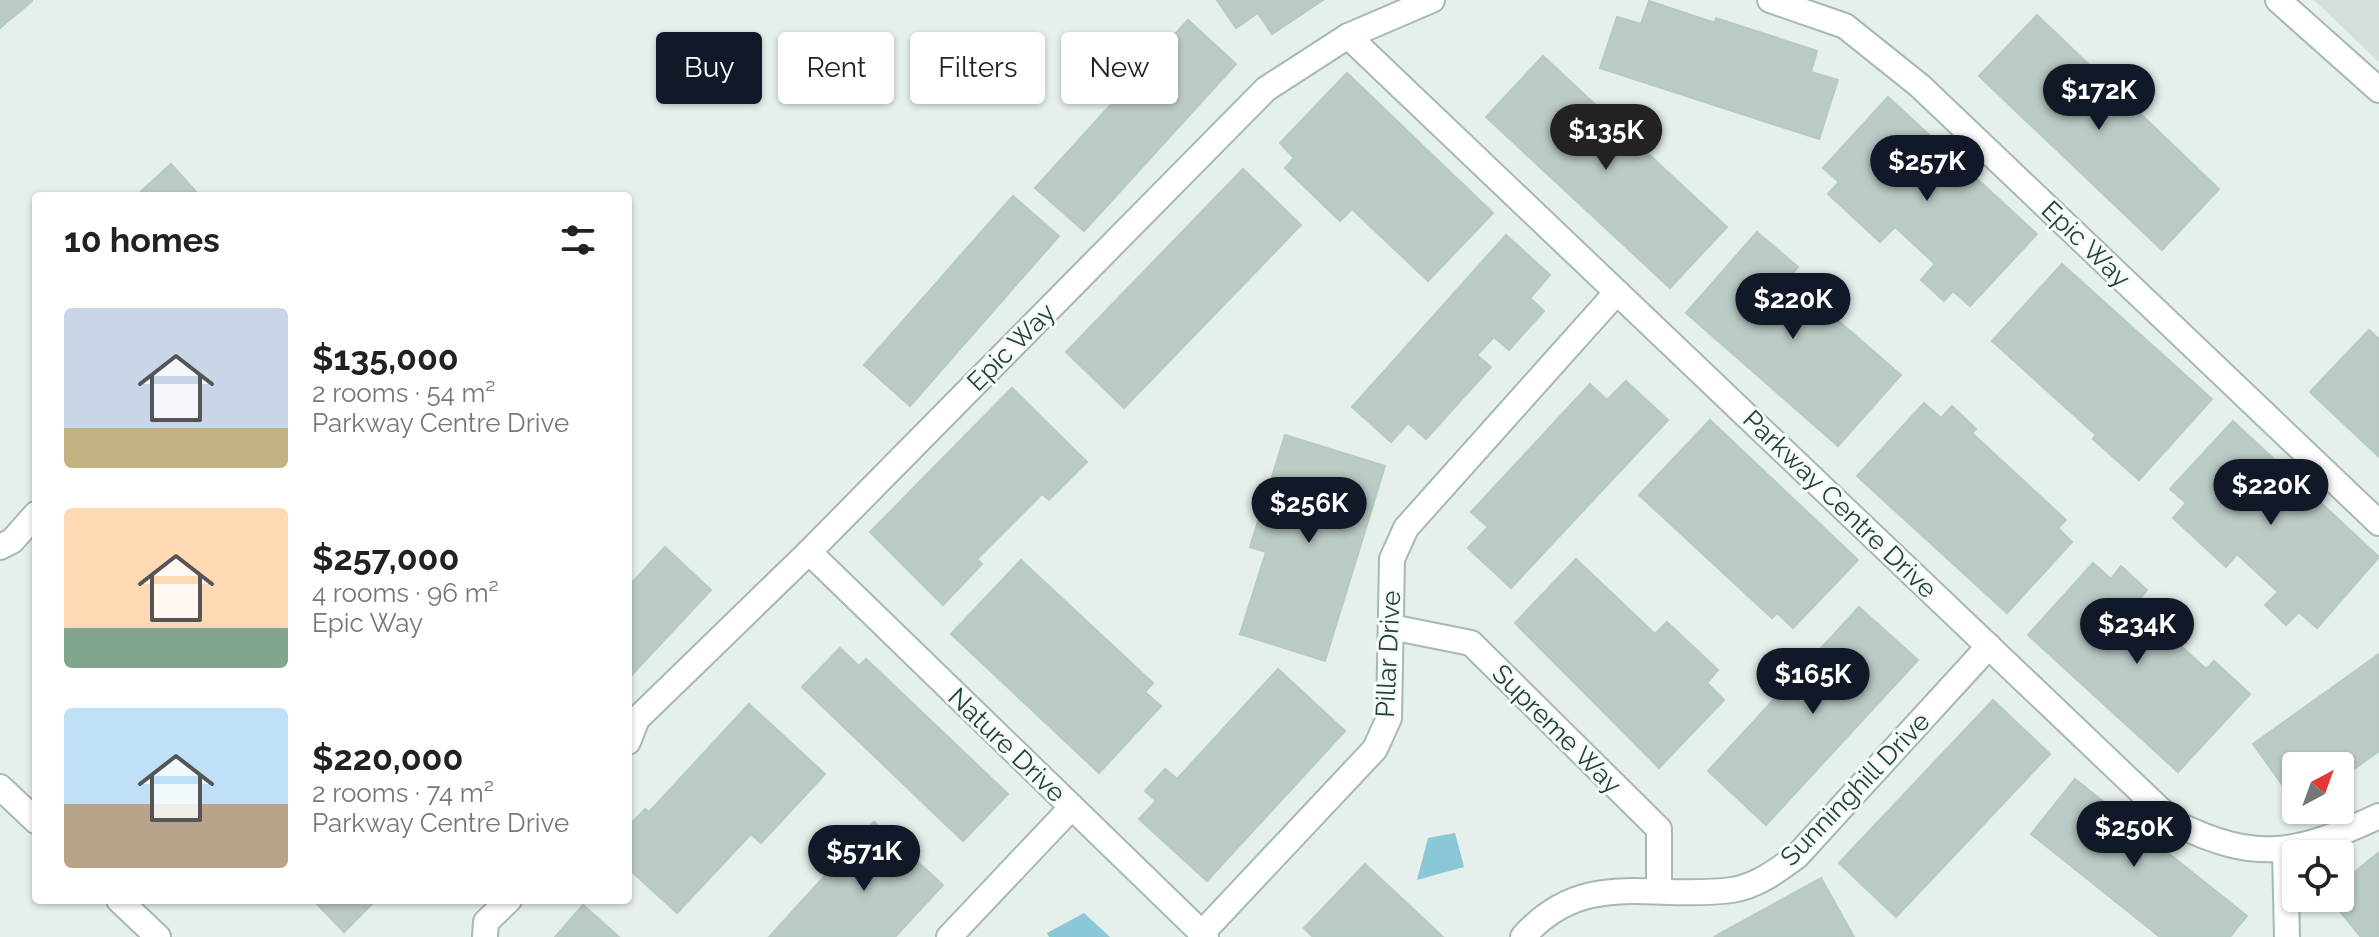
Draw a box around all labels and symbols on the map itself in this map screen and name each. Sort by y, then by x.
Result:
pin: $172K [2043,64,2155,132]
pin: $135K [1550,104,1662,172]
pin: $257K [1871,135,1983,203]
street label: Epic Way [2036,195,2136,293]
pin: $220K [1737,273,1849,341]
street label: Epic Way [961,297,1061,397]
street label: Parkway Centre Drive [1737,404,1943,604]
pin: $220K [2215,459,2327,527]
pin: $256K [1253,477,1365,545]
street label: Pillar Drive [1370,590,1406,718]
pin: $234K [2081,598,2193,666]
pin: $165K [1757,648,1869,716]
street label: Supreme Way [1486,658,1628,800]
street label: Nature Drive [942,682,1072,808]
street label: Sunninghill Drive [1774,706,1936,872]
north arrow [2282,752,2354,824]
pin: $250K [2078,801,2190,869]
pin: $571K [808,825,920,893]

